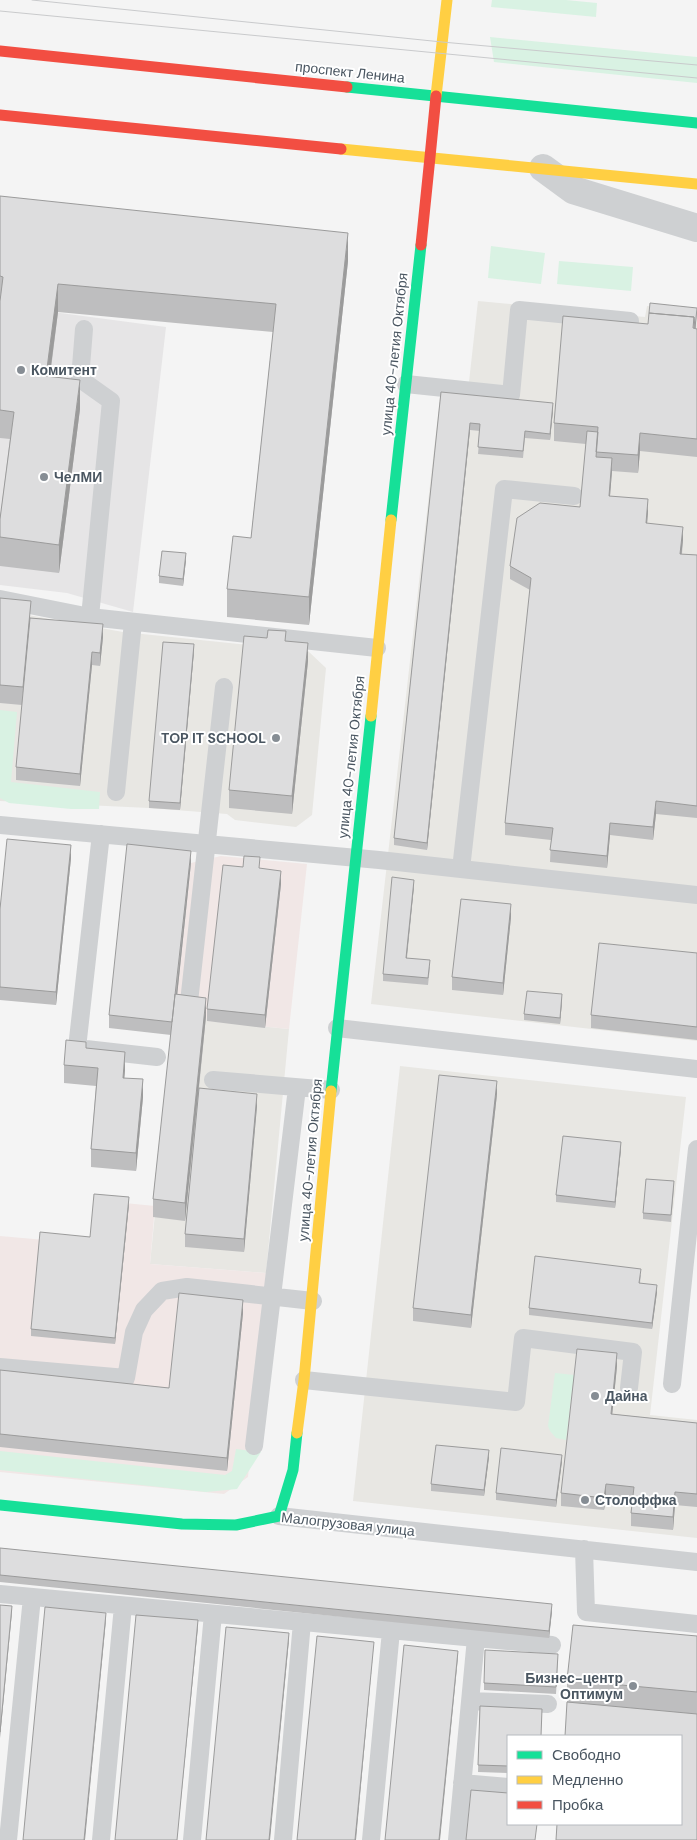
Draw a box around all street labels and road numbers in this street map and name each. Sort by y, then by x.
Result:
street label: проспект Ленина [294,57,406,87]
street label: улица 40-летия Октября [377,272,411,436]
street label: улица 40-летия Октября [334,675,368,839]
street label: улица 40-летия Октября [294,1078,326,1242]
street label: Малогрузовая улица [280,1508,416,1540]

